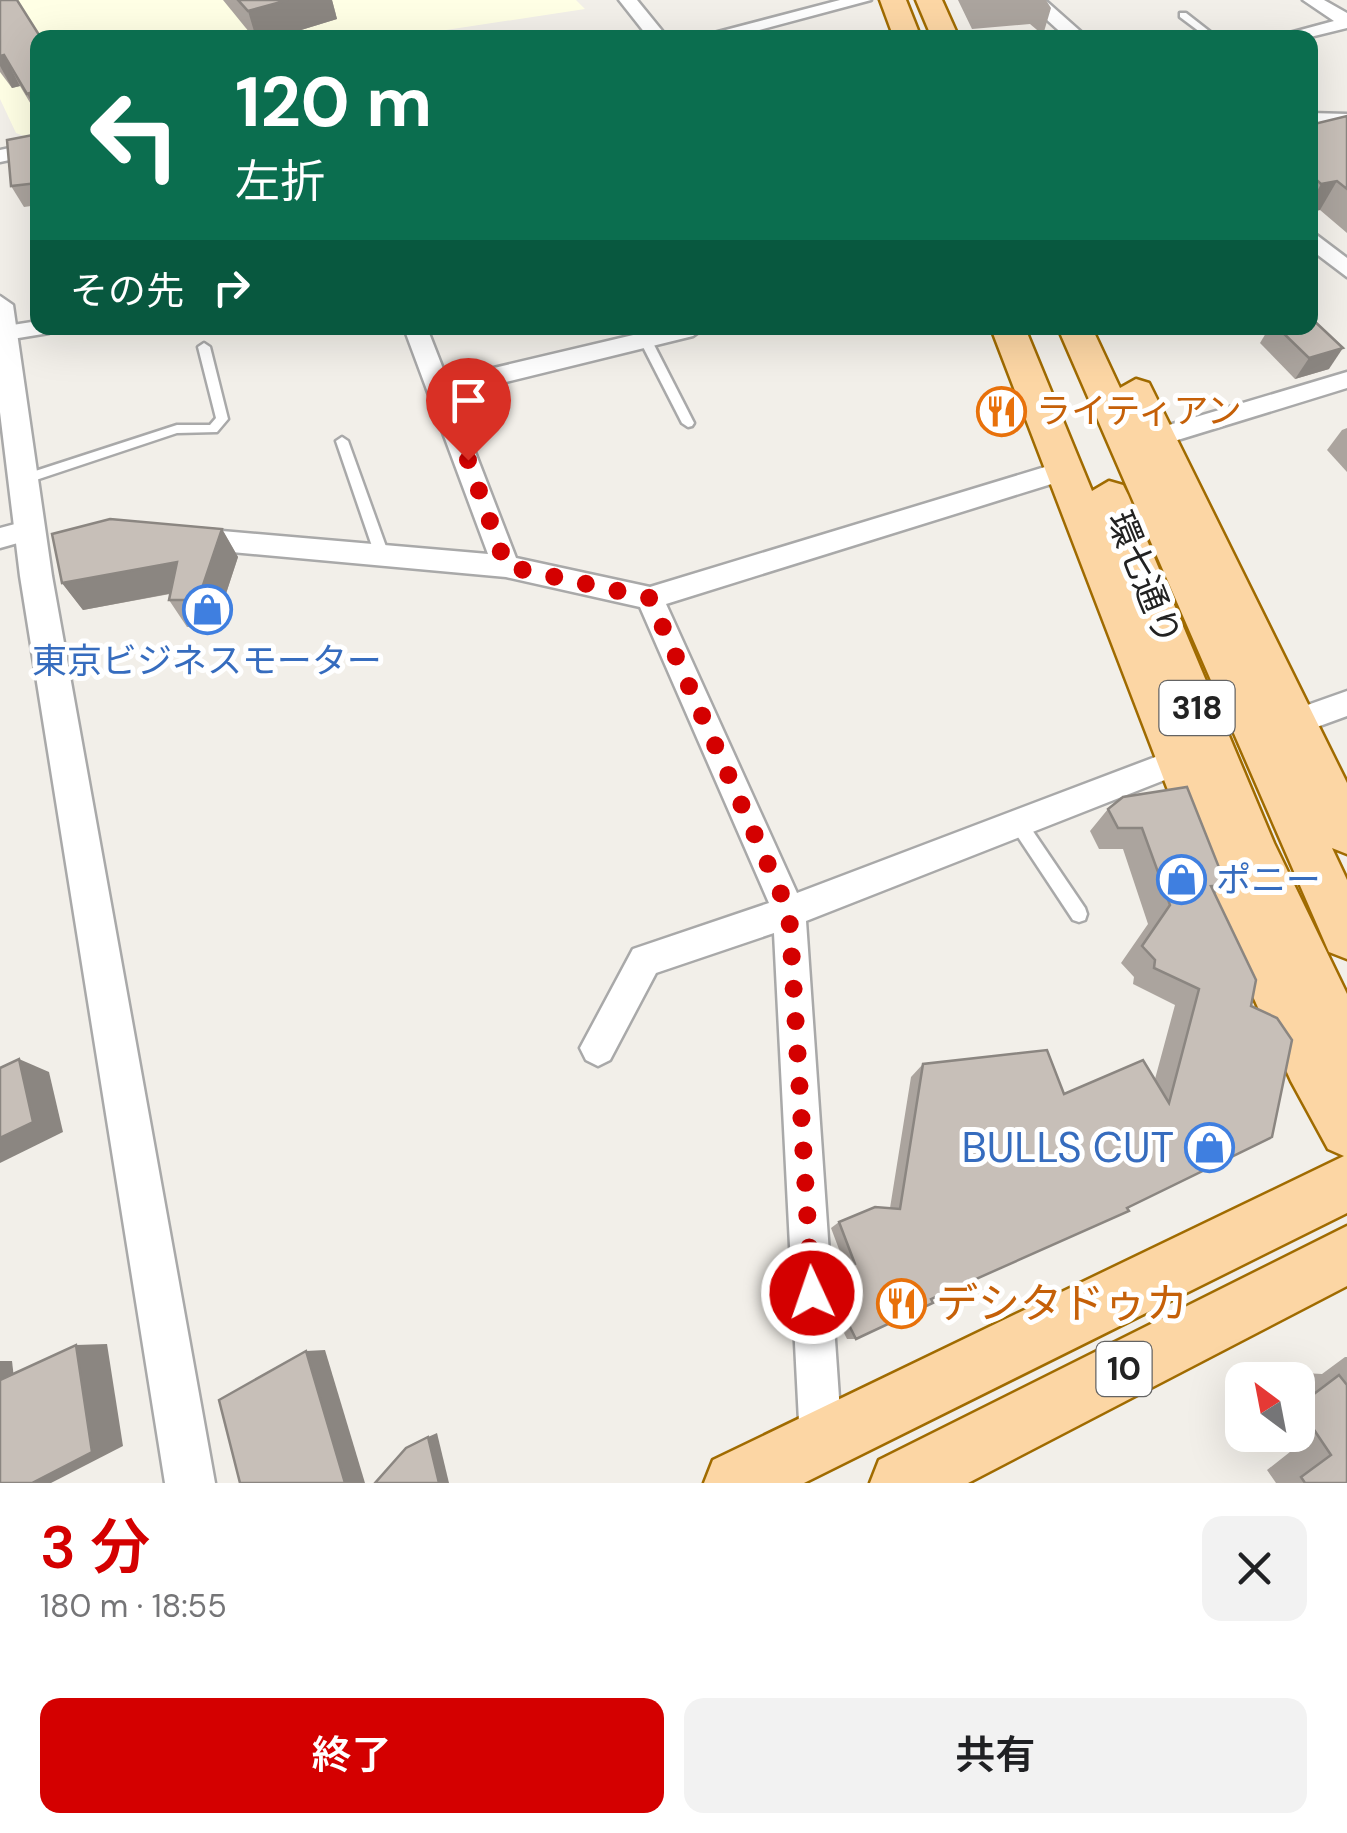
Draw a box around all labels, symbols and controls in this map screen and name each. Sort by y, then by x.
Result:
text: 120 m [235,57,432,148]
icon: left [70,70,200,200]
text: 左折 [235,152,325,211]
icon: right [204,260,259,315]
text: その先 [70,266,184,316]
pin [426,358,511,461]
icon: arrive [441,373,496,428]
restaurant icon: ライティアン [975,385,1027,437]
place label: ライティアン [1036,388,1242,434]
street label: 環七通り [1096,504,1192,652]
shop icon: 東京ビジネスモーター [181,583,233,635]
place label: 東京ビジネスモーター [32,638,382,684]
road number: 318 [1160,681,1234,735]
shop icon: ポニー [1155,854,1207,906]
place label: ポニー [1216,857,1321,903]
place label: BULLS CUT [961,1120,1174,1175]
shop icon: BULLS CUT [1183,1121,1235,1173]
position arrow [760,1241,864,1345]
place label: デシタドゥカ [936,1276,1188,1331]
restaurant icon: デシタドゥカ [875,1277,927,1329]
road number: 10 [1096,1342,1152,1396]
north arrow [1225,1362,1315,1452]
map controls [1225,1362,1315,1452]
text: 3 分 [40,1508,151,1587]
button: close [1202,1516,1307,1621]
text: 180 m · 18:55 [40,1585,227,1627]
button: 終了 [40,1698,664,1813]
button: 共有 [684,1698,1307,1813]

